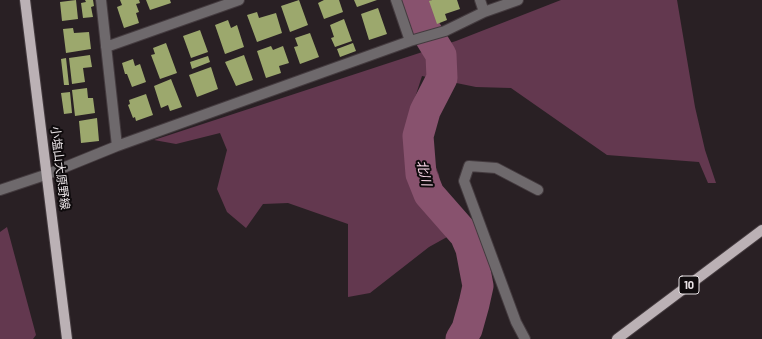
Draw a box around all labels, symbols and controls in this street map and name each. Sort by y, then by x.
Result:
street label: 小塩山大原野線 [48,125,72,211]
water label: 北川 [413,159,435,187]
road number: 10 [679,276,699,294]

